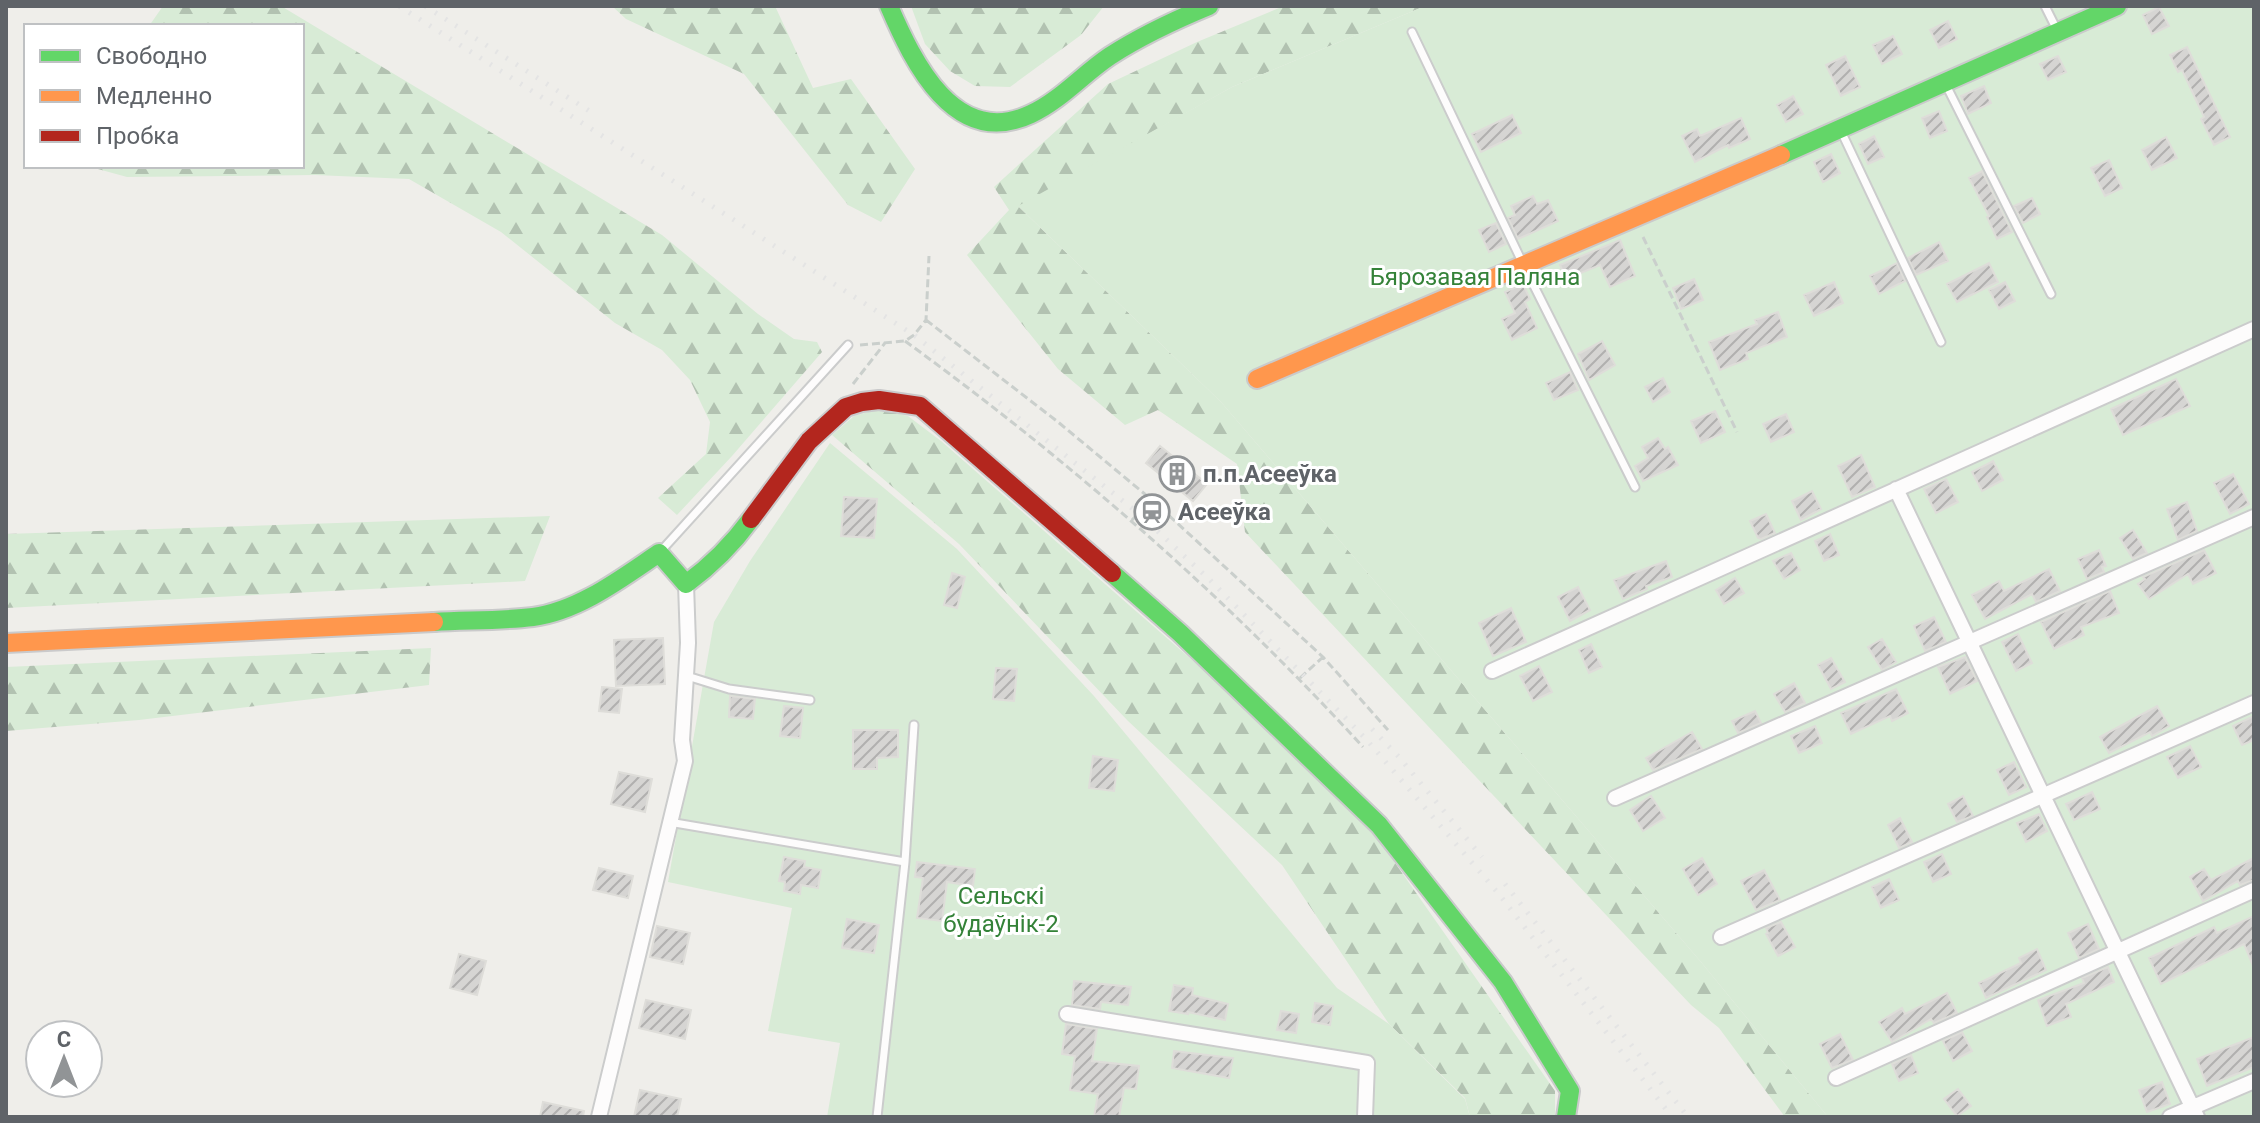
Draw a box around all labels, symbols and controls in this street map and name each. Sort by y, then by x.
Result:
legend [24,24,304,168]
text: Свободно [96,42,207,70]
text: Медленно [96,82,212,110]
text: Пробка [96,122,179,150]
park label: Бярозавая Паляна [1370,263,1580,291]
building icon: п.п.Асееўка [1158,455,1196,493]
place label: п.п.Асееўка [1203,460,1337,488]
station icon: Асееўка [1133,493,1171,531]
place label: Асееўка [1178,498,1271,526]
park label: Сельскі будаўнік-2 [943,882,1059,938]
north arrow [24,1019,104,1099]
text: С [57,1027,71,1052]

